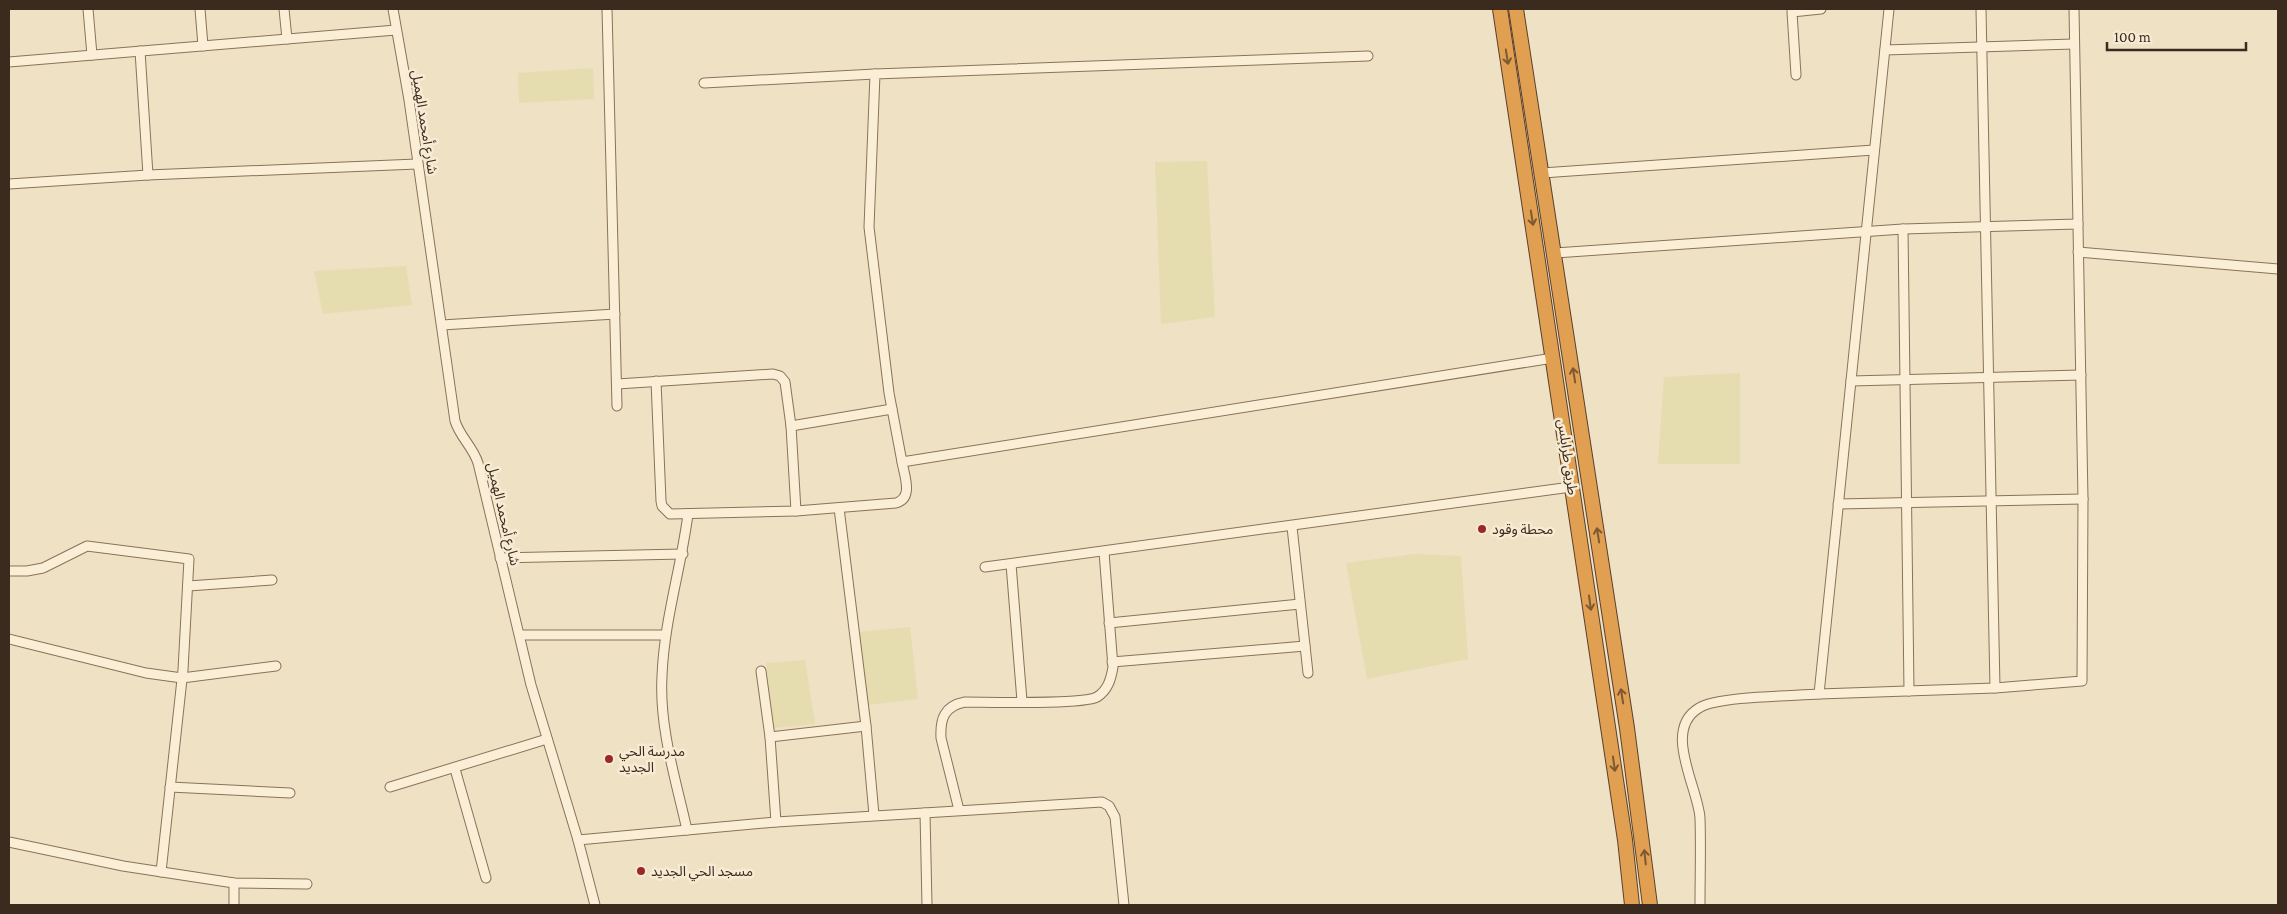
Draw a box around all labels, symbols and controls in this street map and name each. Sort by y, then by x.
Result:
scale bar [2107,20,2246,52]
text: 100 m [2114,29,2151,45]
one-way arrow [1502,49,1512,65]
street label: شارع أمحمد الهميل [406,69,442,176]
one-way arrow [1527,209,1537,225]
one-way arrow [1568,367,1578,383]
street label: طريق طرابلس [1553,418,1581,496]
street label: شارع أمحمد الهميل [481,461,524,568]
place label: محطة وقود [1492,521,1553,538]
marker: محطة وقود [1476,523,1488,535]
one-way arrow [1593,528,1603,544]
one-way arrow [1585,595,1595,611]
one-way arrow [1617,688,1627,704]
place label: مدرسة الحي الجديد [619,743,685,775]
marker: مدرسة الحي الجديد [603,753,615,765]
one-way arrow [1609,756,1619,772]
one-way arrow [1640,849,1650,865]
place label: مسجد الحي الجديد [651,863,753,882]
marker: مسجد الحي الجديد [635,865,647,877]

